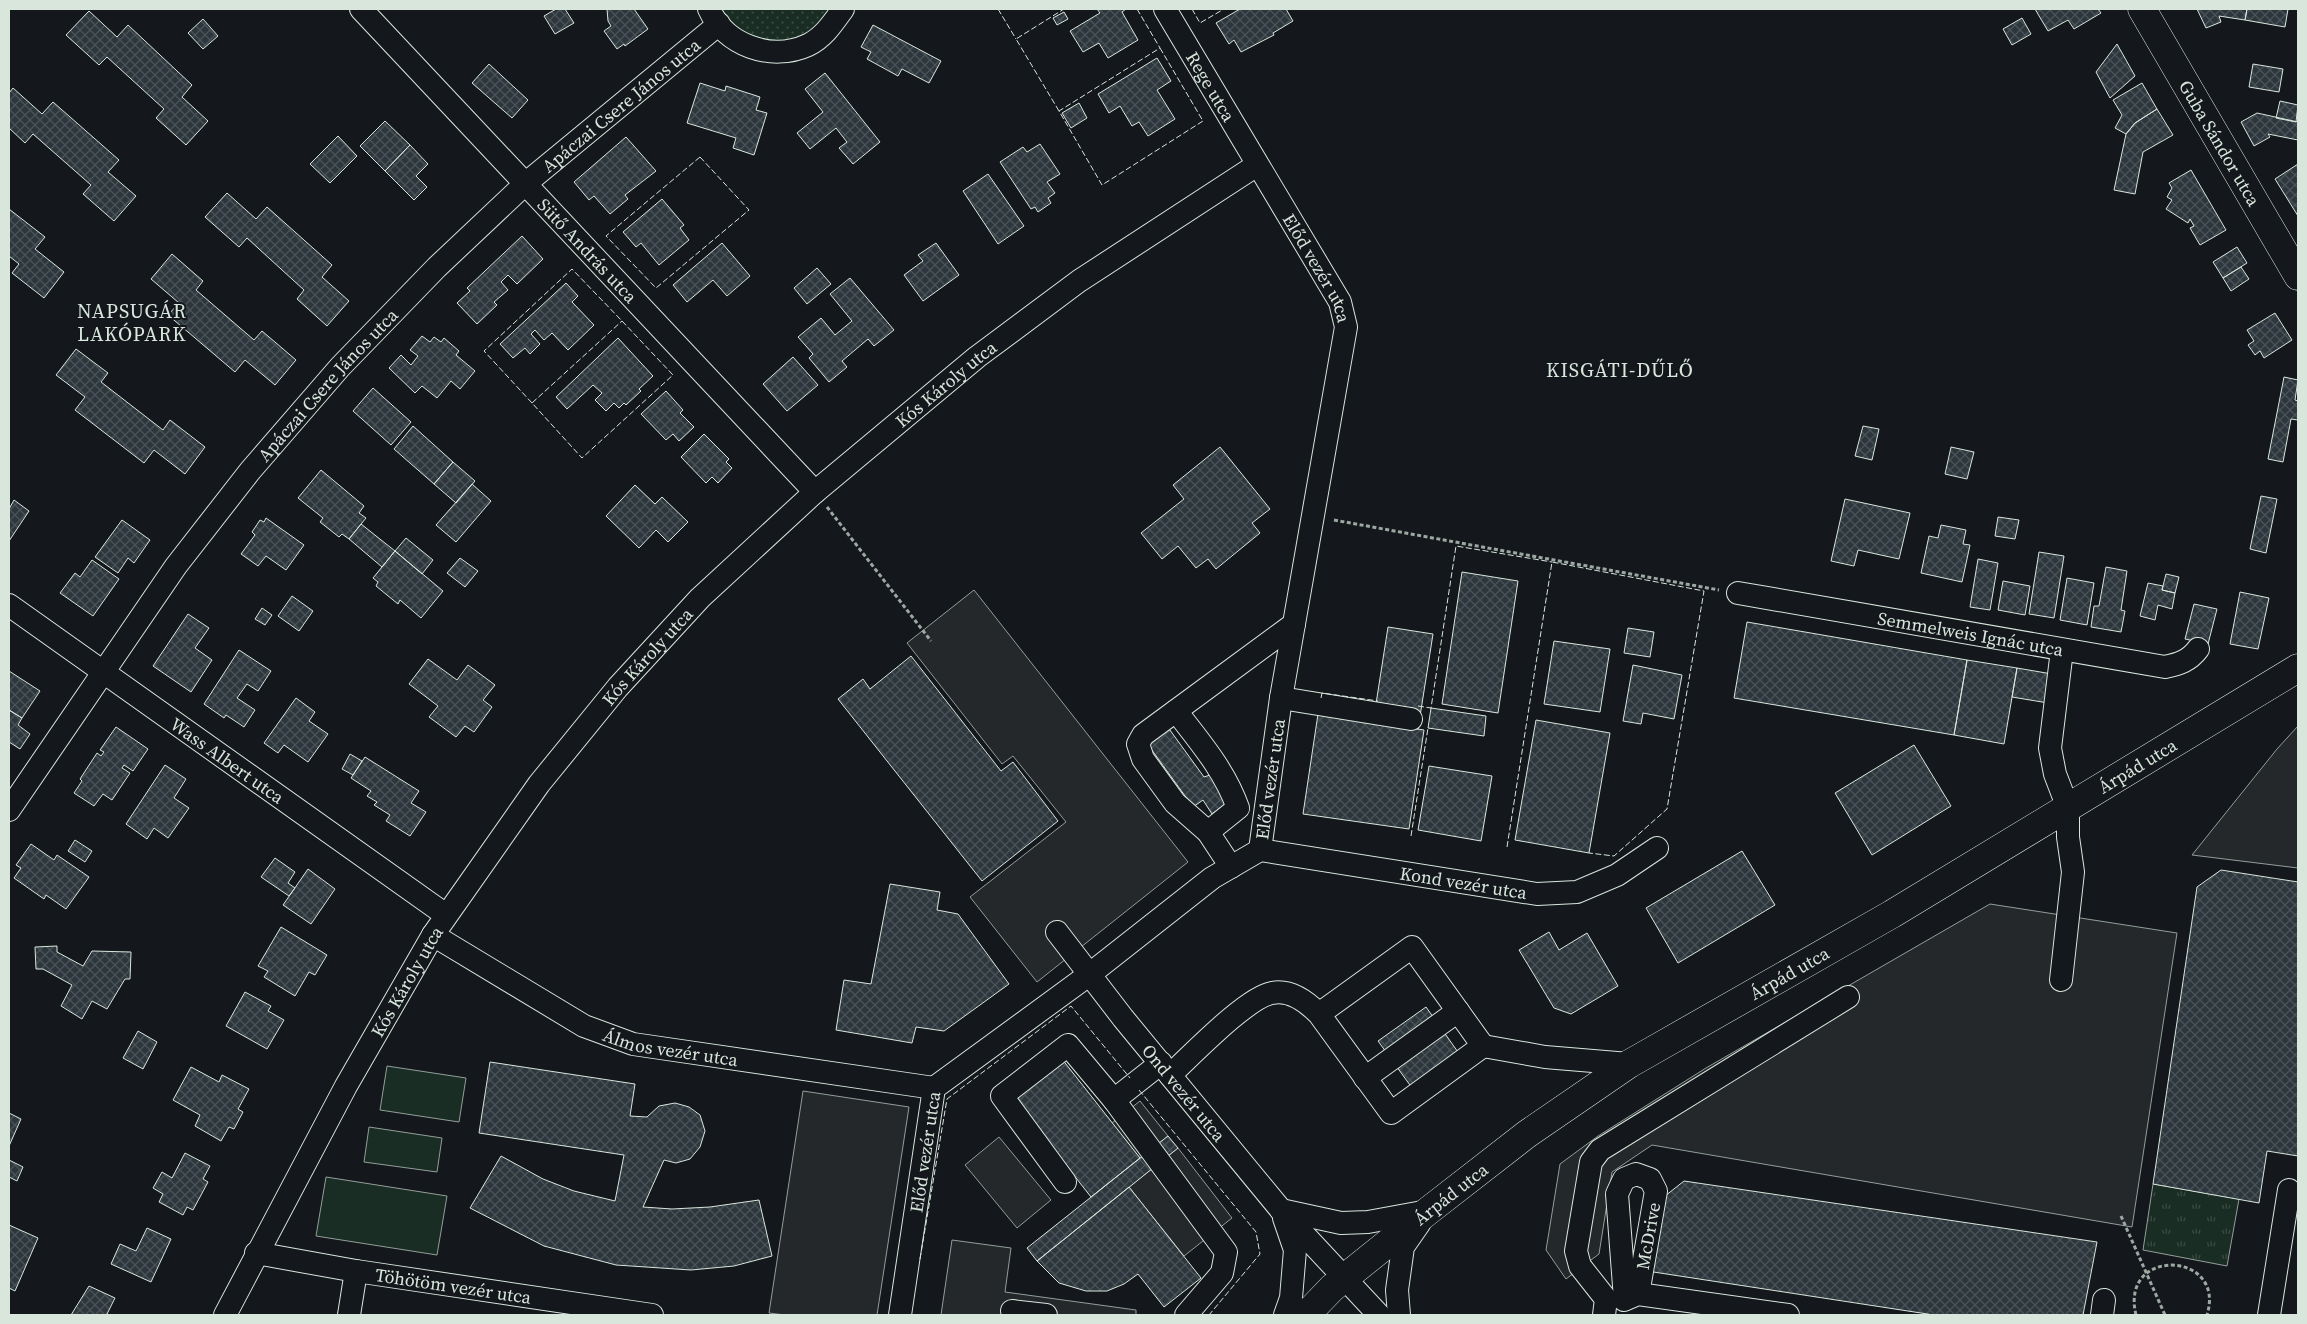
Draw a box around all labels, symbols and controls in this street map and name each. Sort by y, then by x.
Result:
street label: Apáczai Csere János utca [536,32,706,178]
street label: Rege utca [1181,47,1242,127]
street label: Guba Sándor utca [2174,75,2267,211]
street label: Sütő András utca [532,192,644,309]
street label: Előd vezér utca [1277,209,1357,326]
district label: NAPSUGÁR LAKÓPARK [77,297,187,348]
street label: Apáczai Csere János utca [251,302,404,467]
street label: Kós Károly utca [890,334,1002,433]
district label: KISGÁTI-DŰLŐ [1546,356,1694,384]
street label: Kós Károly utca [596,601,699,711]
street label: Semmelweis Ignác utca [1876,605,2066,662]
street label: Wass Albert utca [166,711,290,810]
street label: Előd vezér utca [1249,716,1291,841]
street label: Árpád utca [2093,732,2182,799]
street label: Kond vezér utca [1398,860,1530,905]
street label: Kós Károly utca [364,920,449,1041]
street label: Árpád utca [1745,940,1834,1005]
street label: Álmos vezér utca [600,1022,740,1072]
street label: Ond vezér utca [1137,1038,1233,1147]
street label: Előd vezér utca [903,1089,946,1214]
street label: Árpád utca [1408,1156,1494,1230]
street label: McDrive [1630,1200,1666,1272]
street label: Töhötöm vezér utca [374,1262,534,1310]

